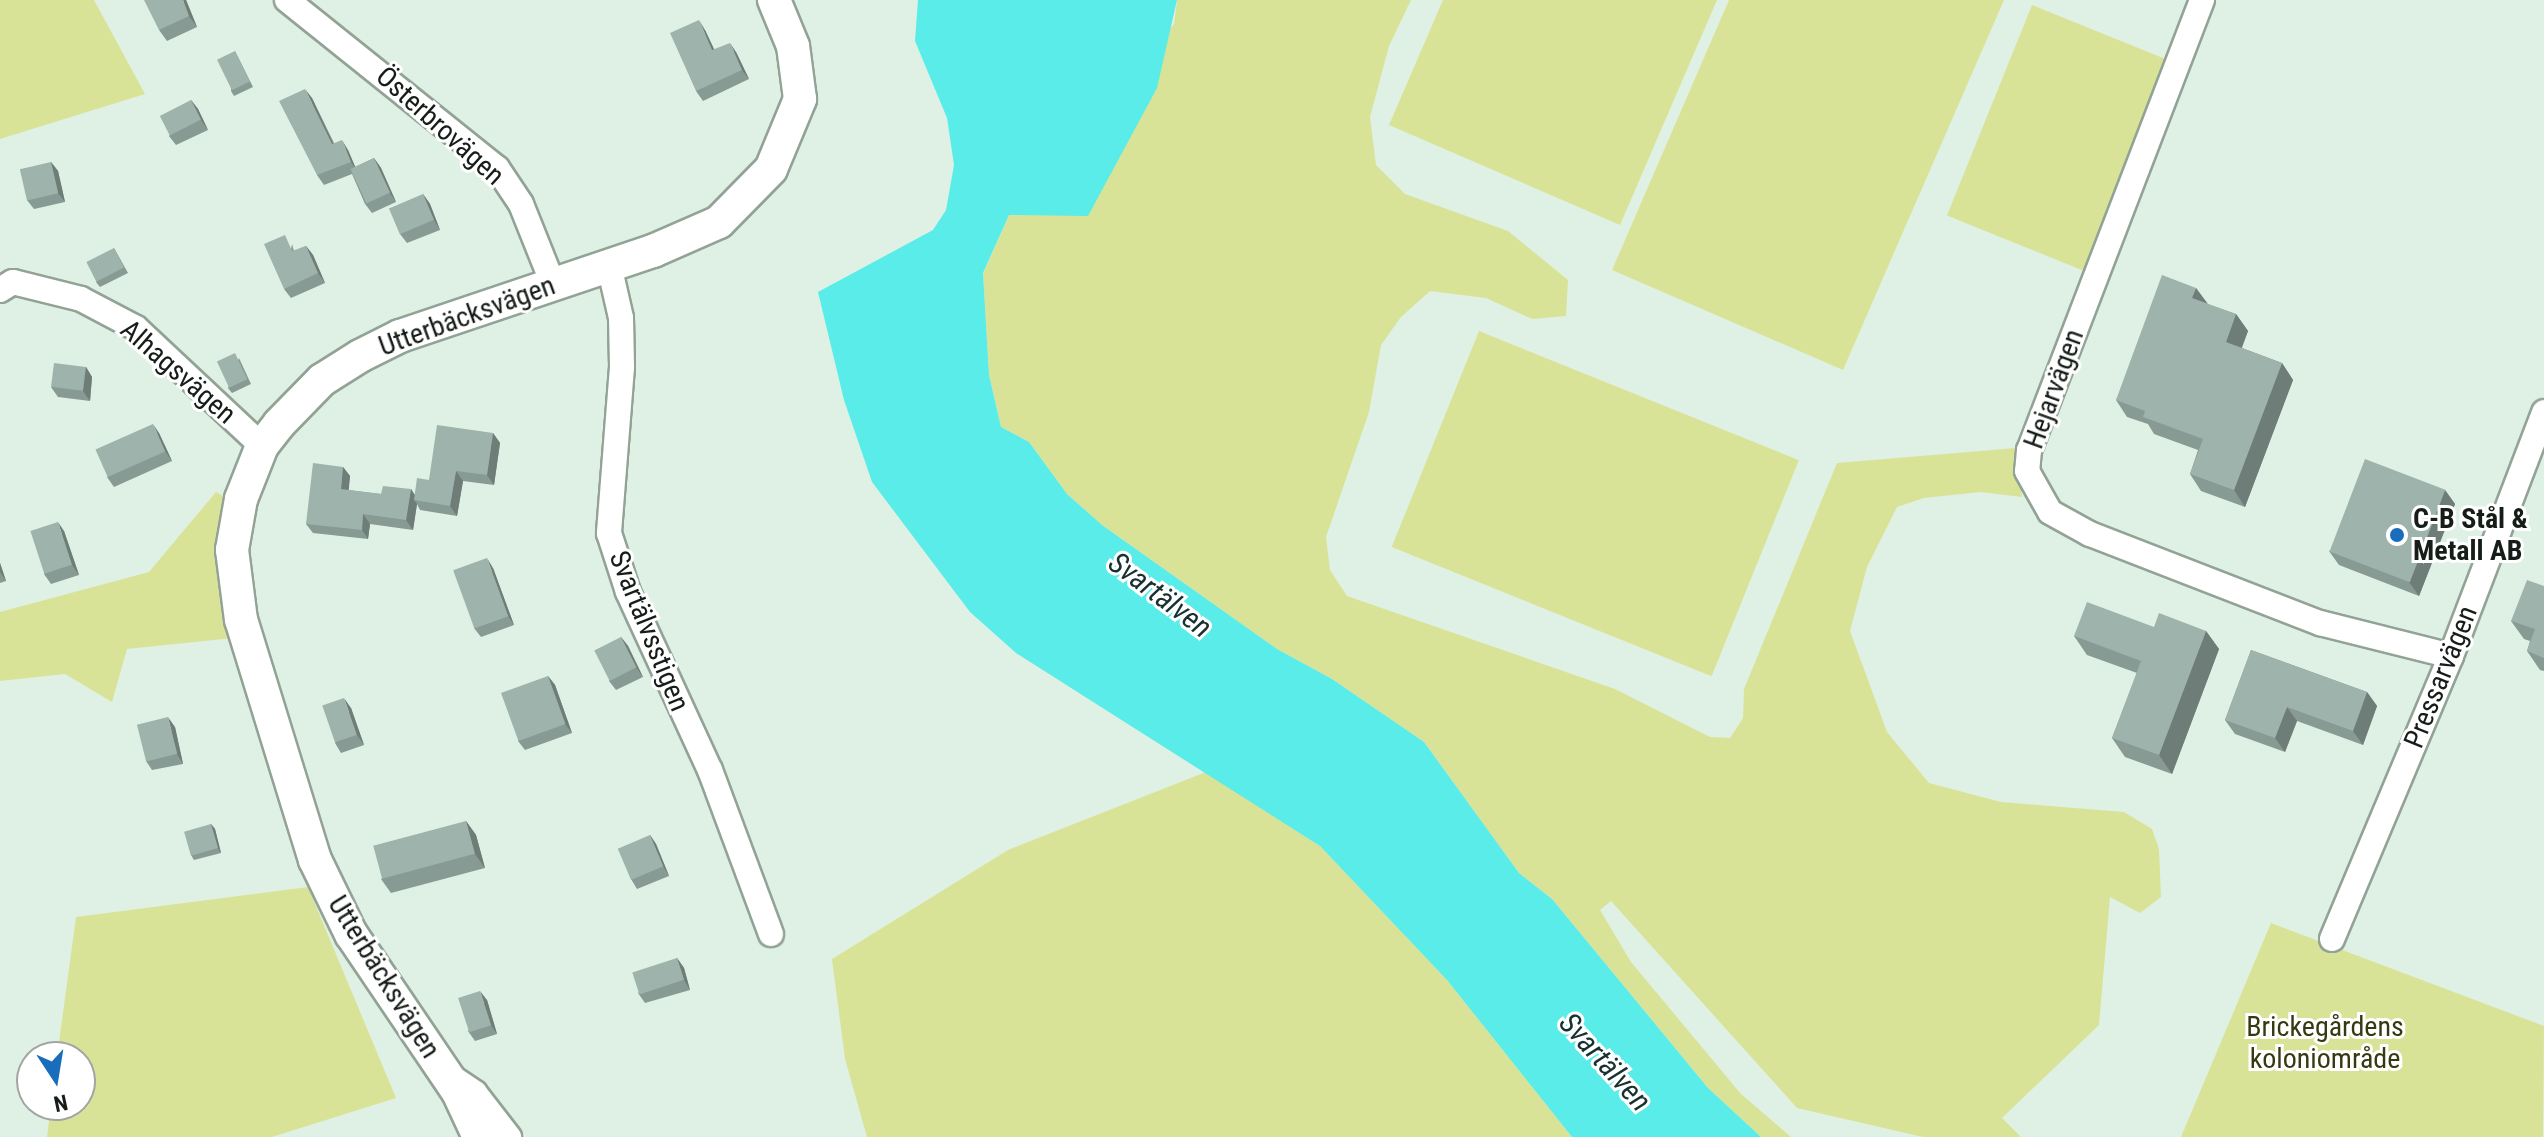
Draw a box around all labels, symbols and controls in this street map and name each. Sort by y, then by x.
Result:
street label: Österbrovägen [369,60,511,192]
street label: Utterbäcksvägen [374,269,560,363]
street label: Alhagsvägen [113,313,243,431]
street label: Hejarvägen [2017,325,2091,453]
place label: C-B Stål & Metall AB [2413,502,2528,568]
marker: C-B Stål & Metall AB [2388,526,2406,544]
water label: Svartälven [1101,544,1219,646]
street label: Svartälvsstigen [602,546,696,716]
street label: Pressarvägen [2397,601,2485,753]
street label: Utterbäcksvägen [321,890,447,1064]
water label: Svartälven [1551,1005,1659,1119]
park label: Brickegårdens koloniområde [2246,1010,2404,1076]
north arrow [16,1041,96,1121]
text: N [51,1089,70,1117]

